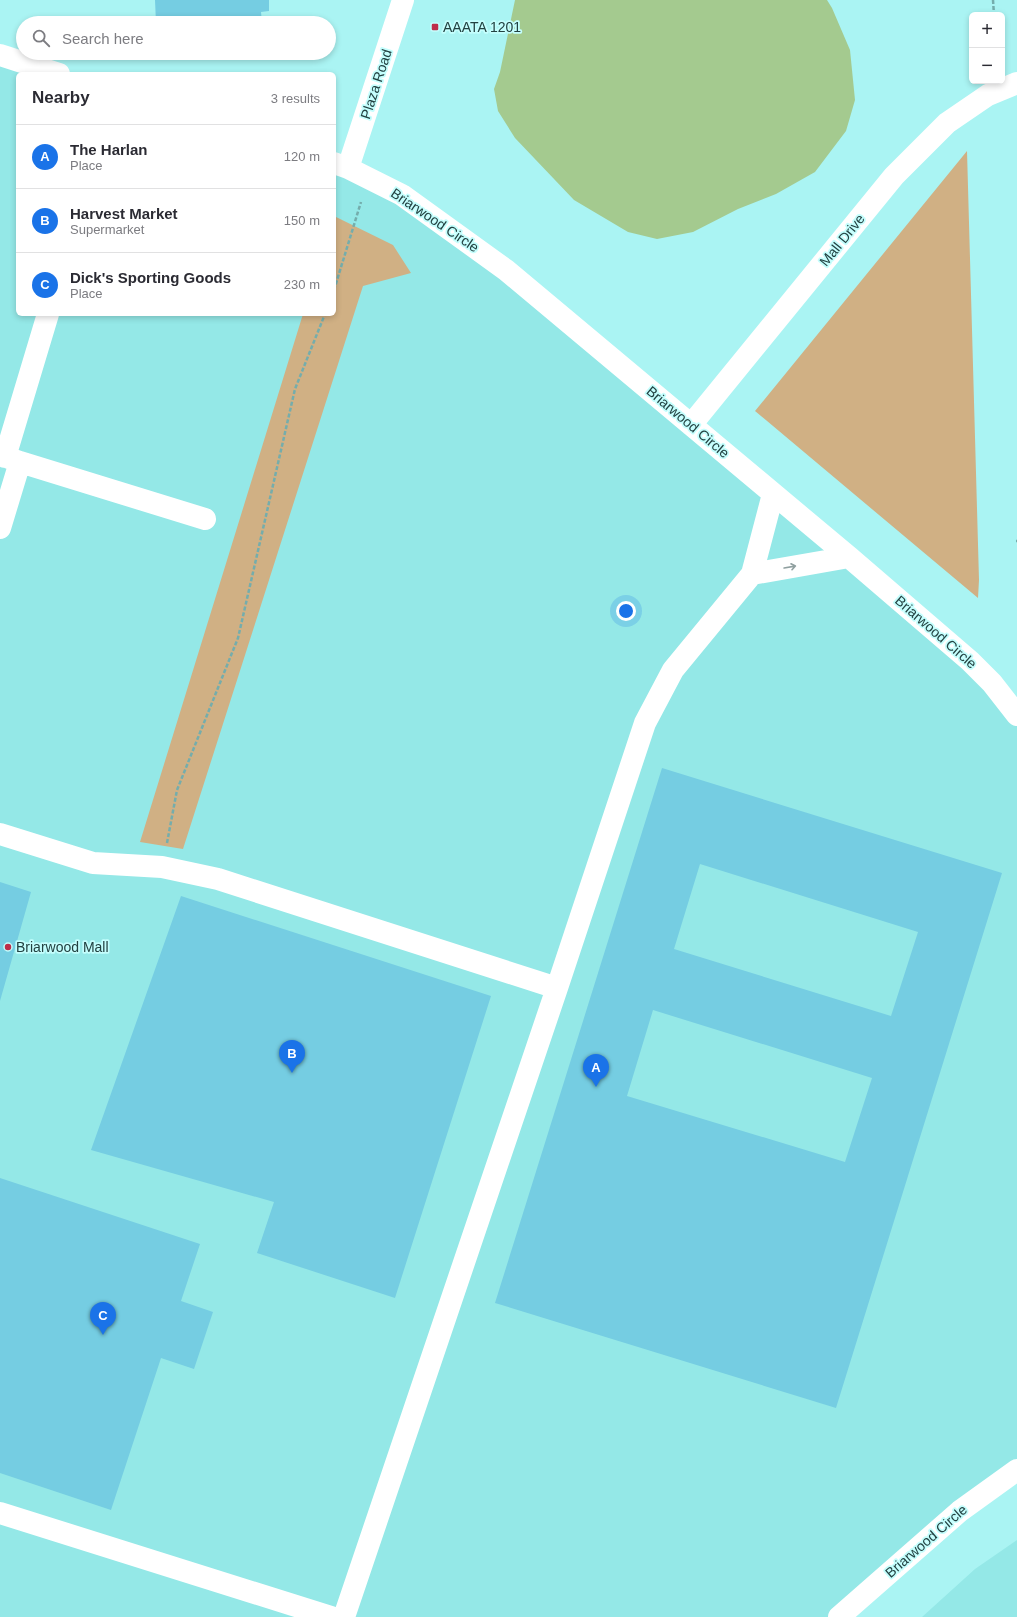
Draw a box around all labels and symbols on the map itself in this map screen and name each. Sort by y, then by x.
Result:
place label: AAATA 1201 [443,19,521,35]
marker: AAATA 1201 [430,22,440,32]
street label: Plaza Road [357,47,395,121]
street label: Briarwood Circle [388,185,482,255]
street label: Mall Drive [816,211,868,269]
street label: Briarwood Circle [644,383,733,461]
one-way arrow [783,563,796,571]
street label: Briarwood Circle [892,592,980,672]
your location [616,601,636,621]
place label: Briarwood Mall [16,939,109,955]
marker: Briarwood Mall [3,942,13,952]
pin: B [279,1040,305,1073]
pin: A [583,1054,609,1087]
pin: C [90,1302,116,1335]
street label: Briarwood Circle [882,1501,970,1581]

